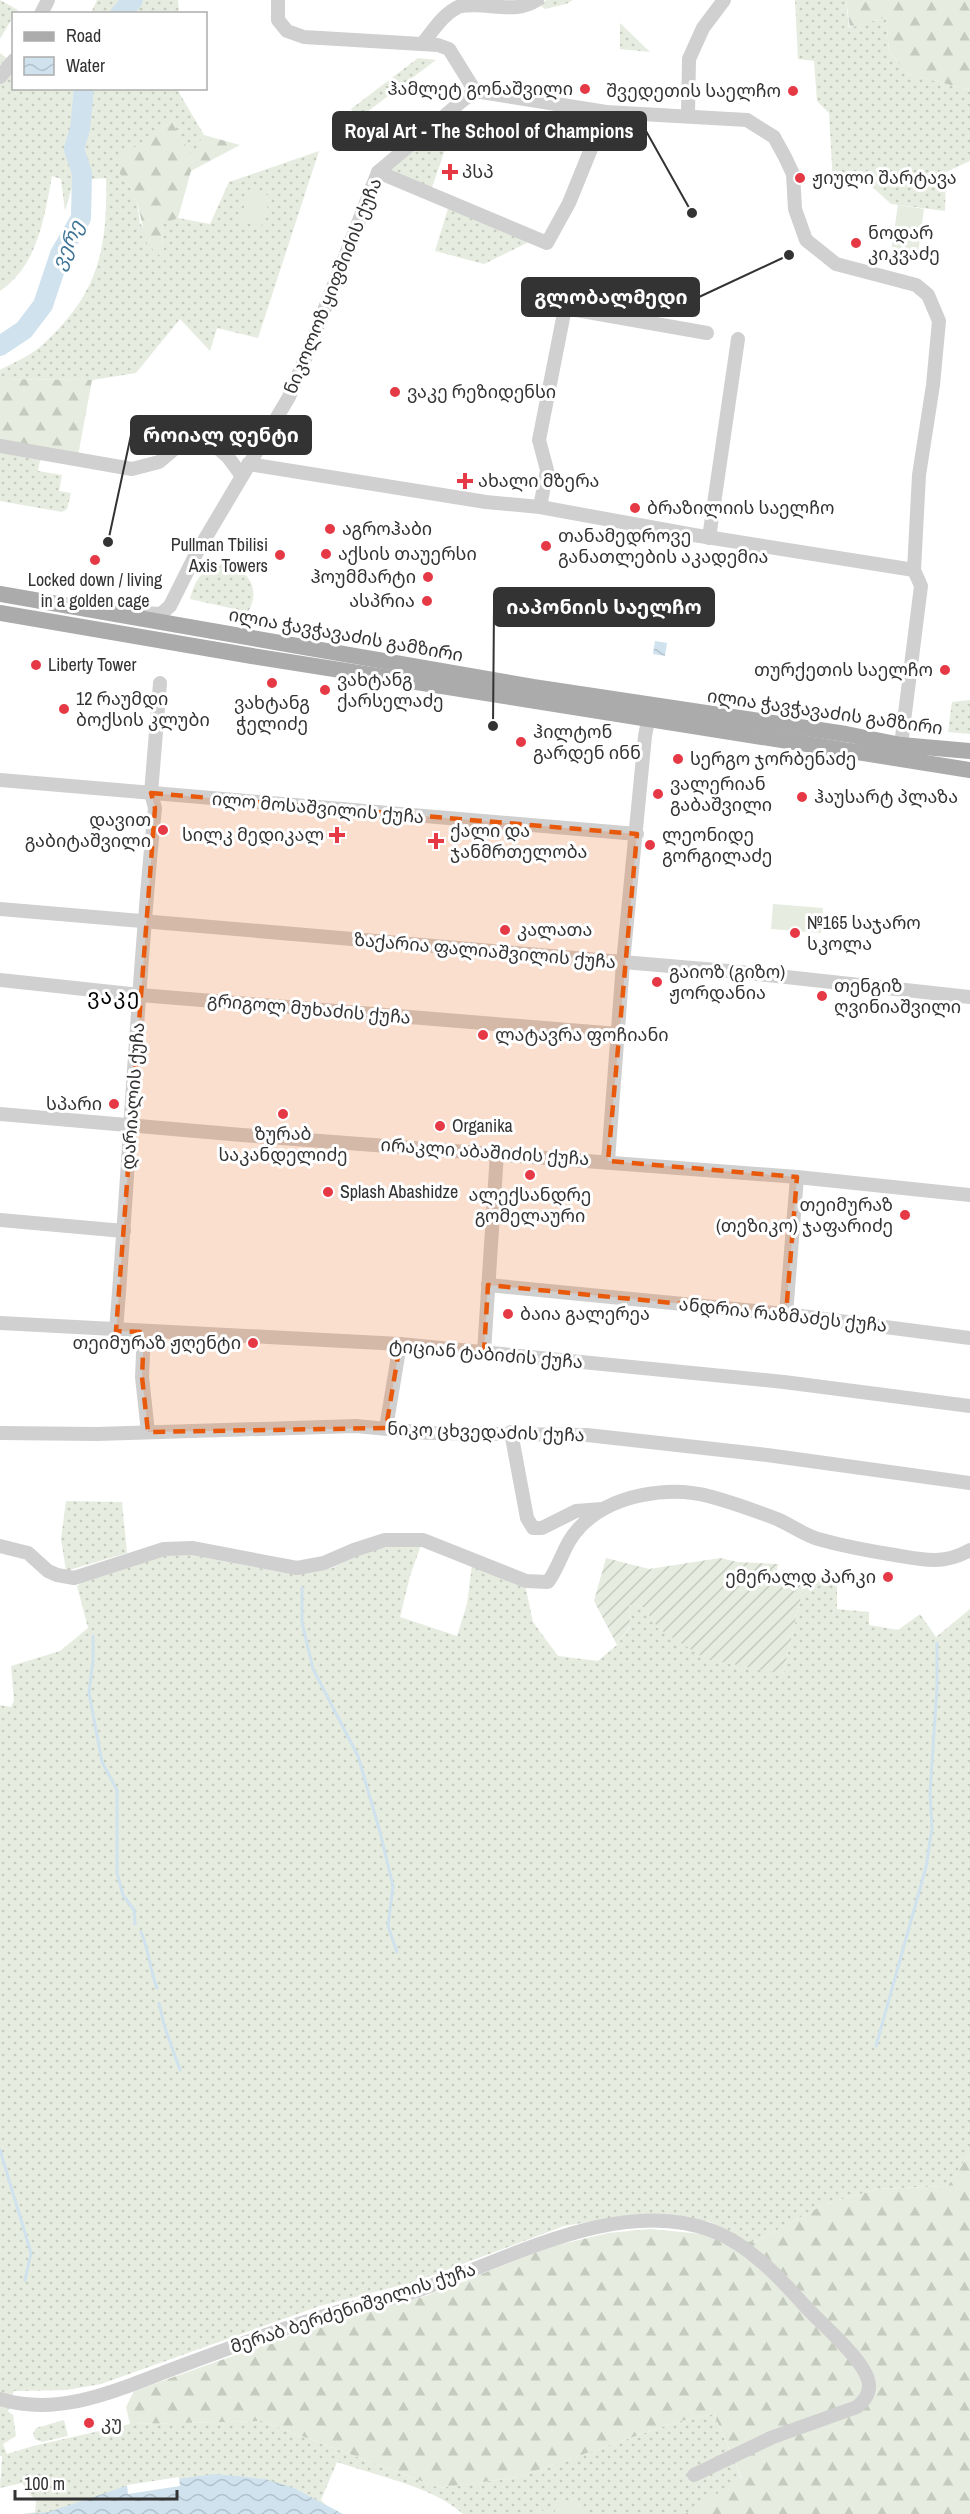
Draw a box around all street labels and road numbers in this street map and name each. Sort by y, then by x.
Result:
street label: ნიკოლოზ ყიფშიძის ქუჩა [278,174,387,398]
street label: ილია ჭავჭავაძის გამზირი [227,602,465,667]
street label: ილია ჭავჭავაძის გამზირი [706,683,945,740]
street label: ილო მოსაშვილის ქუჩა [211,786,425,829]
street label: ზაქარია ფალიაშვილის ქუჩა [353,927,617,974]
street label: გრიგოლ მუხაძის ქუჩა [206,987,412,1030]
street label: დარიალის ქუჩა [115,1022,150,1170]
street label: ირაკლი აბაშიძის ქუჩა [380,1132,590,1171]
street label: ანდრია რაზმაძეს ქუჩა [678,1291,888,1338]
street label: ტიციან ტაბიძის ქუჩა [388,1333,584,1374]
street label: ნიკო ცხვედაძის ქუჩა [387,1416,585,1447]
street label: მერაბ ბერძენიშვილის ქუჩა [227,2256,479,2359]

